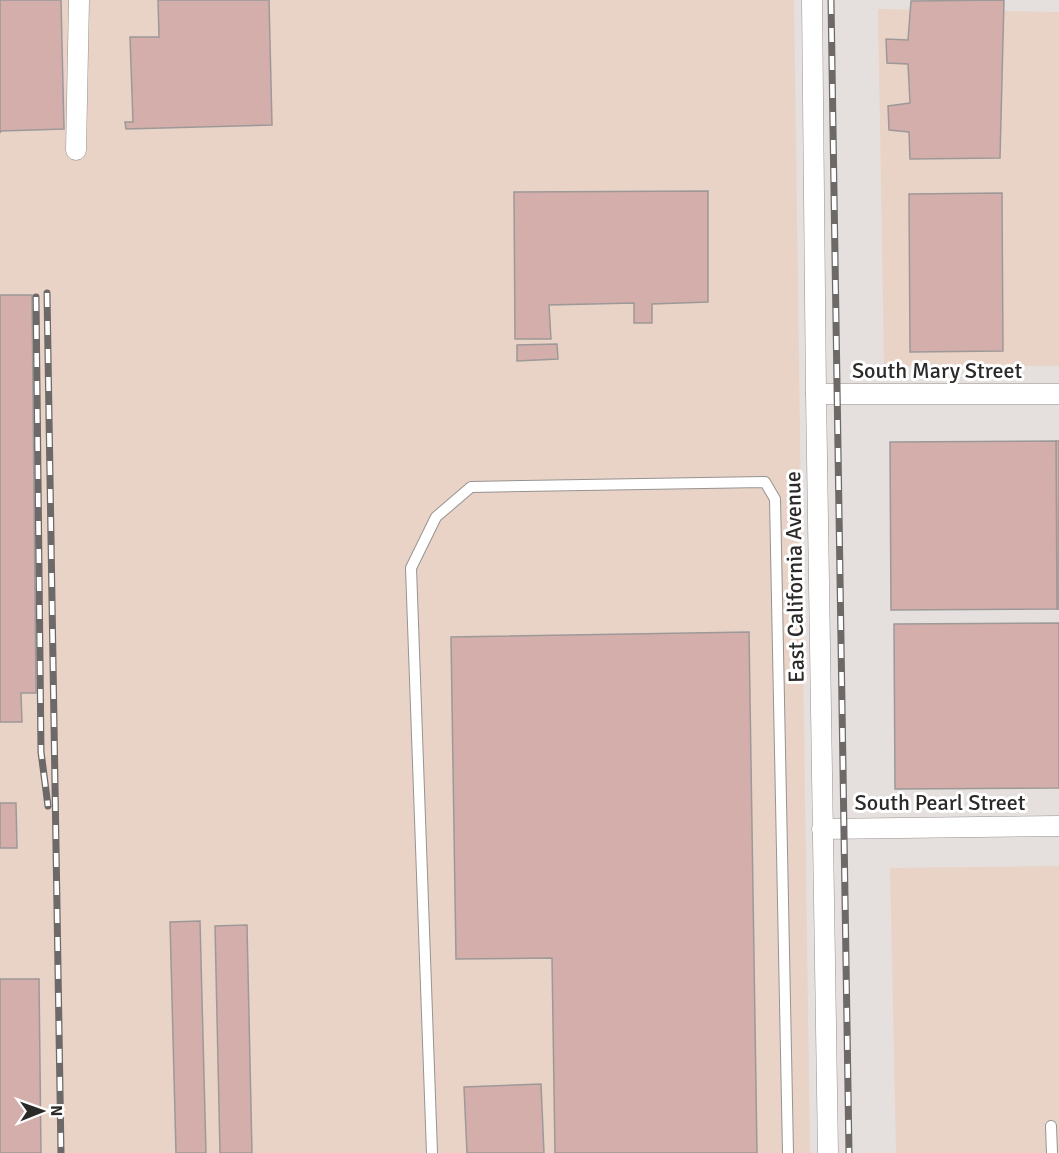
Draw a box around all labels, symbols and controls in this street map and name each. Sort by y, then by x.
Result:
street label: South Mary Street [852,357,1022,384]
street label: East California Avenue [779,471,810,683]
street label: South Pearl Street [855,789,1026,816]
north arrow [12,1081,72,1141]
text: N [46,1105,66,1116]

